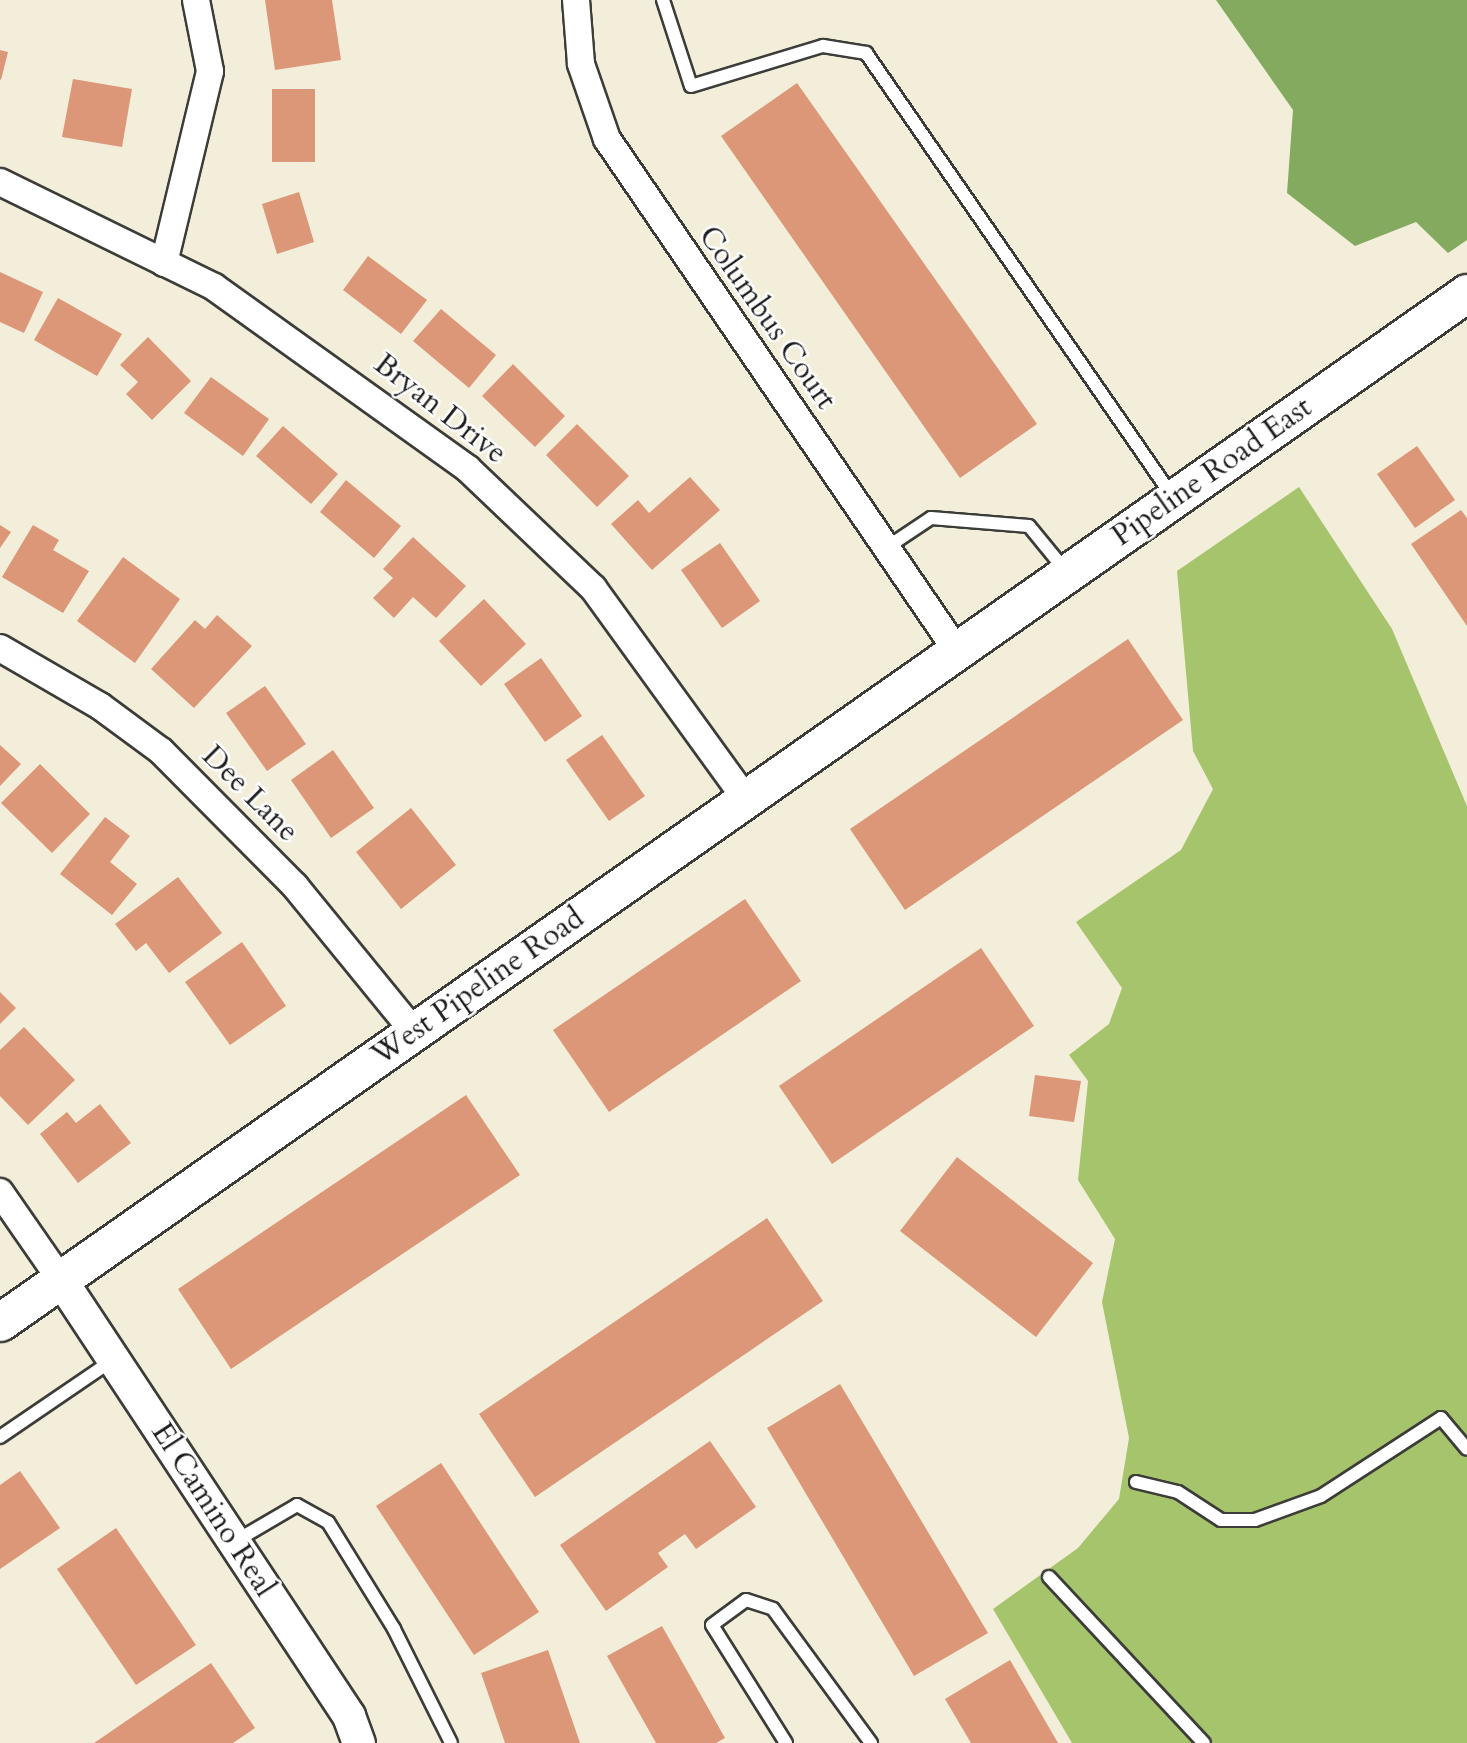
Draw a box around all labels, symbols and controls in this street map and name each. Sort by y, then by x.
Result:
street label: Columbus Court [691,219,843,417]
street label: Bryan Drive [367,346,513,472]
street label: Pipeline Road East [1105,390,1319,554]
street label: Dee Lane [194,738,306,850]
street label: West Pipeline Road [365,900,591,1074]
street label: El Camino Real [143,1416,283,1604]

